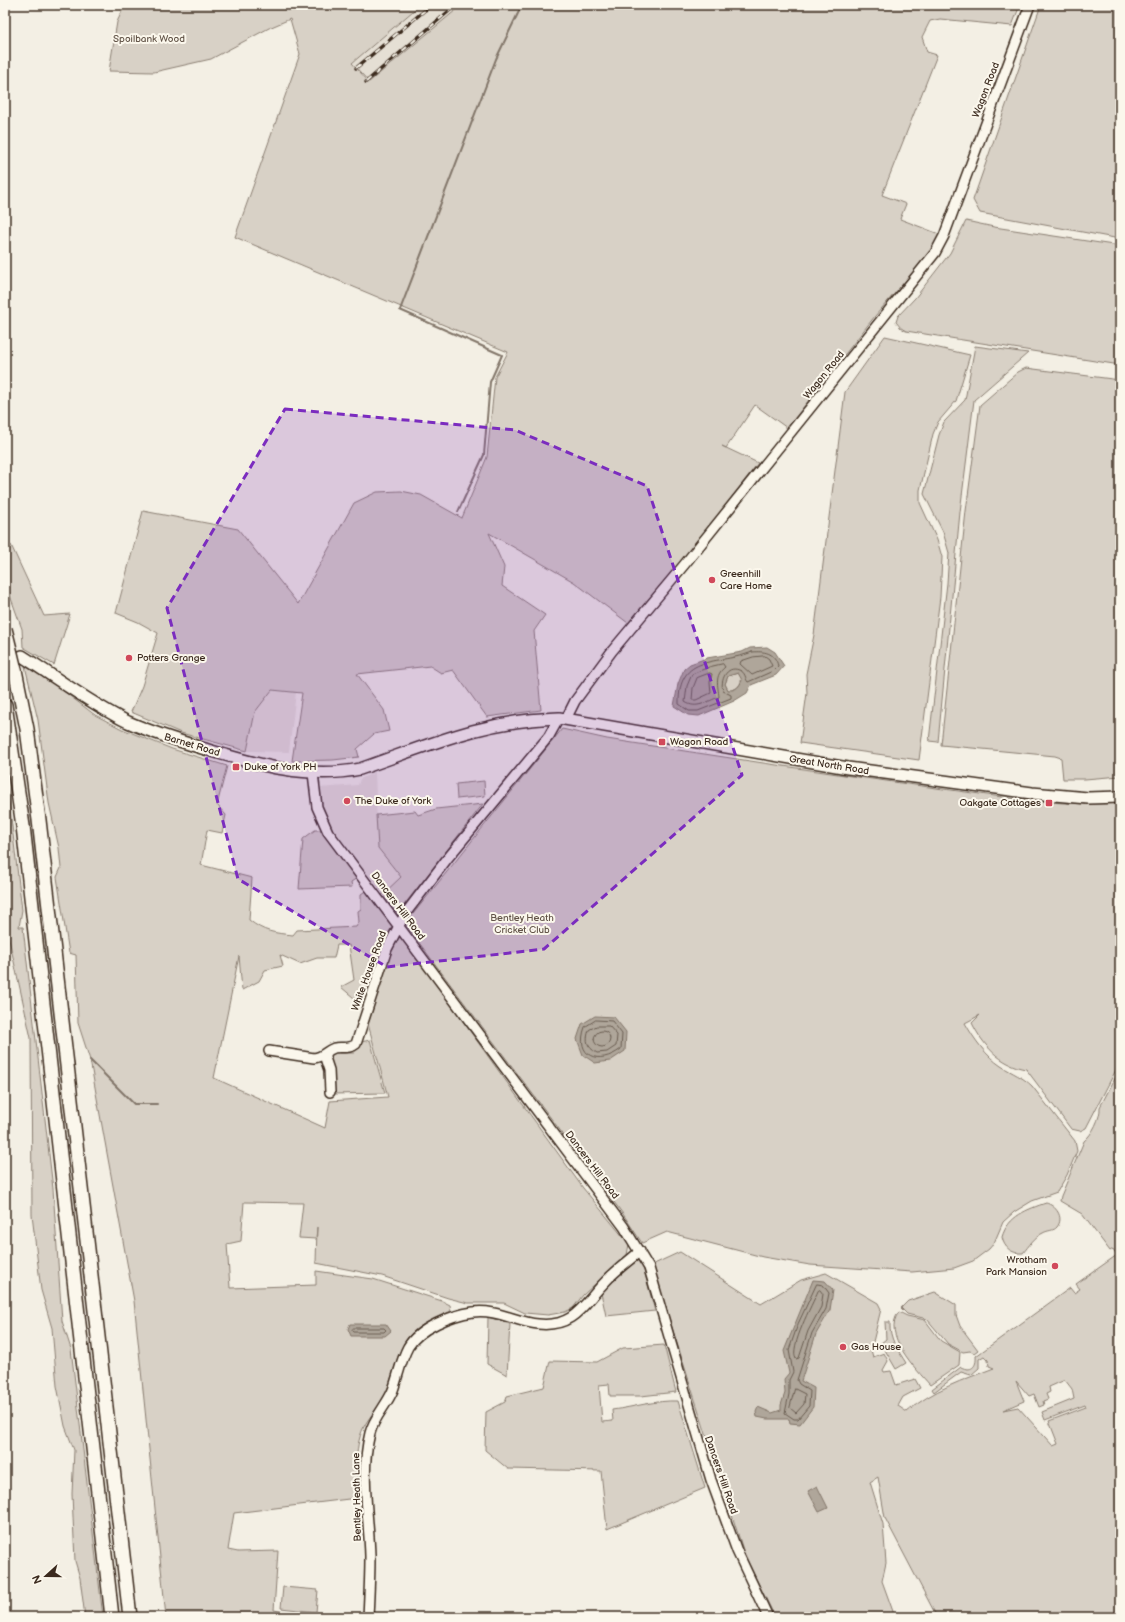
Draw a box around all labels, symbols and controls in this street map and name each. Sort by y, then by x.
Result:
park label: Spoilbank Wood [113,33,185,45]
street label: Wagon Road [970,60,1002,119]
street label: Wagon Road [801,348,847,401]
place label: Greenhill Care Home [720,568,772,592]
marker: Greenhill Care Home [707,575,717,585]
place label: Potters Grange [137,652,205,664]
marker: Potters Grange [124,653,134,663]
street label: Barnet Road [163,731,222,759]
place label: Wagon Road [670,736,728,748]
marker: Wagon Road [657,737,667,747]
street label: Great North Road [788,753,870,777]
place label: Duke of York PH [244,761,317,773]
marker: Duke of York PH [231,762,241,772]
place label: The Duke of York [355,795,431,807]
marker: The Duke of York [342,796,352,806]
place label: Oakgate Cottages [959,797,1041,809]
marker: Oakgate Cottages [1044,798,1054,808]
street label: Dancers Hill Road [369,870,428,943]
park label: Bentley Heath Cricket Club [490,912,554,936]
street label: White House Road [349,929,389,1013]
street label: Dancers Hill Road [563,1129,622,1202]
place label: Wrotham Park Mansion [986,1254,1047,1278]
marker: Wrotham Park Mansion [1050,1261,1060,1271]
place label: Gas House [851,1341,901,1353]
marker: Gas House [838,1342,848,1352]
street label: Dancers Hill Road [702,1434,740,1516]
street label: Bentley Heath Lane [350,1452,364,1542]
north arrow [26,1556,66,1596]
text: N [30,1573,45,1586]

